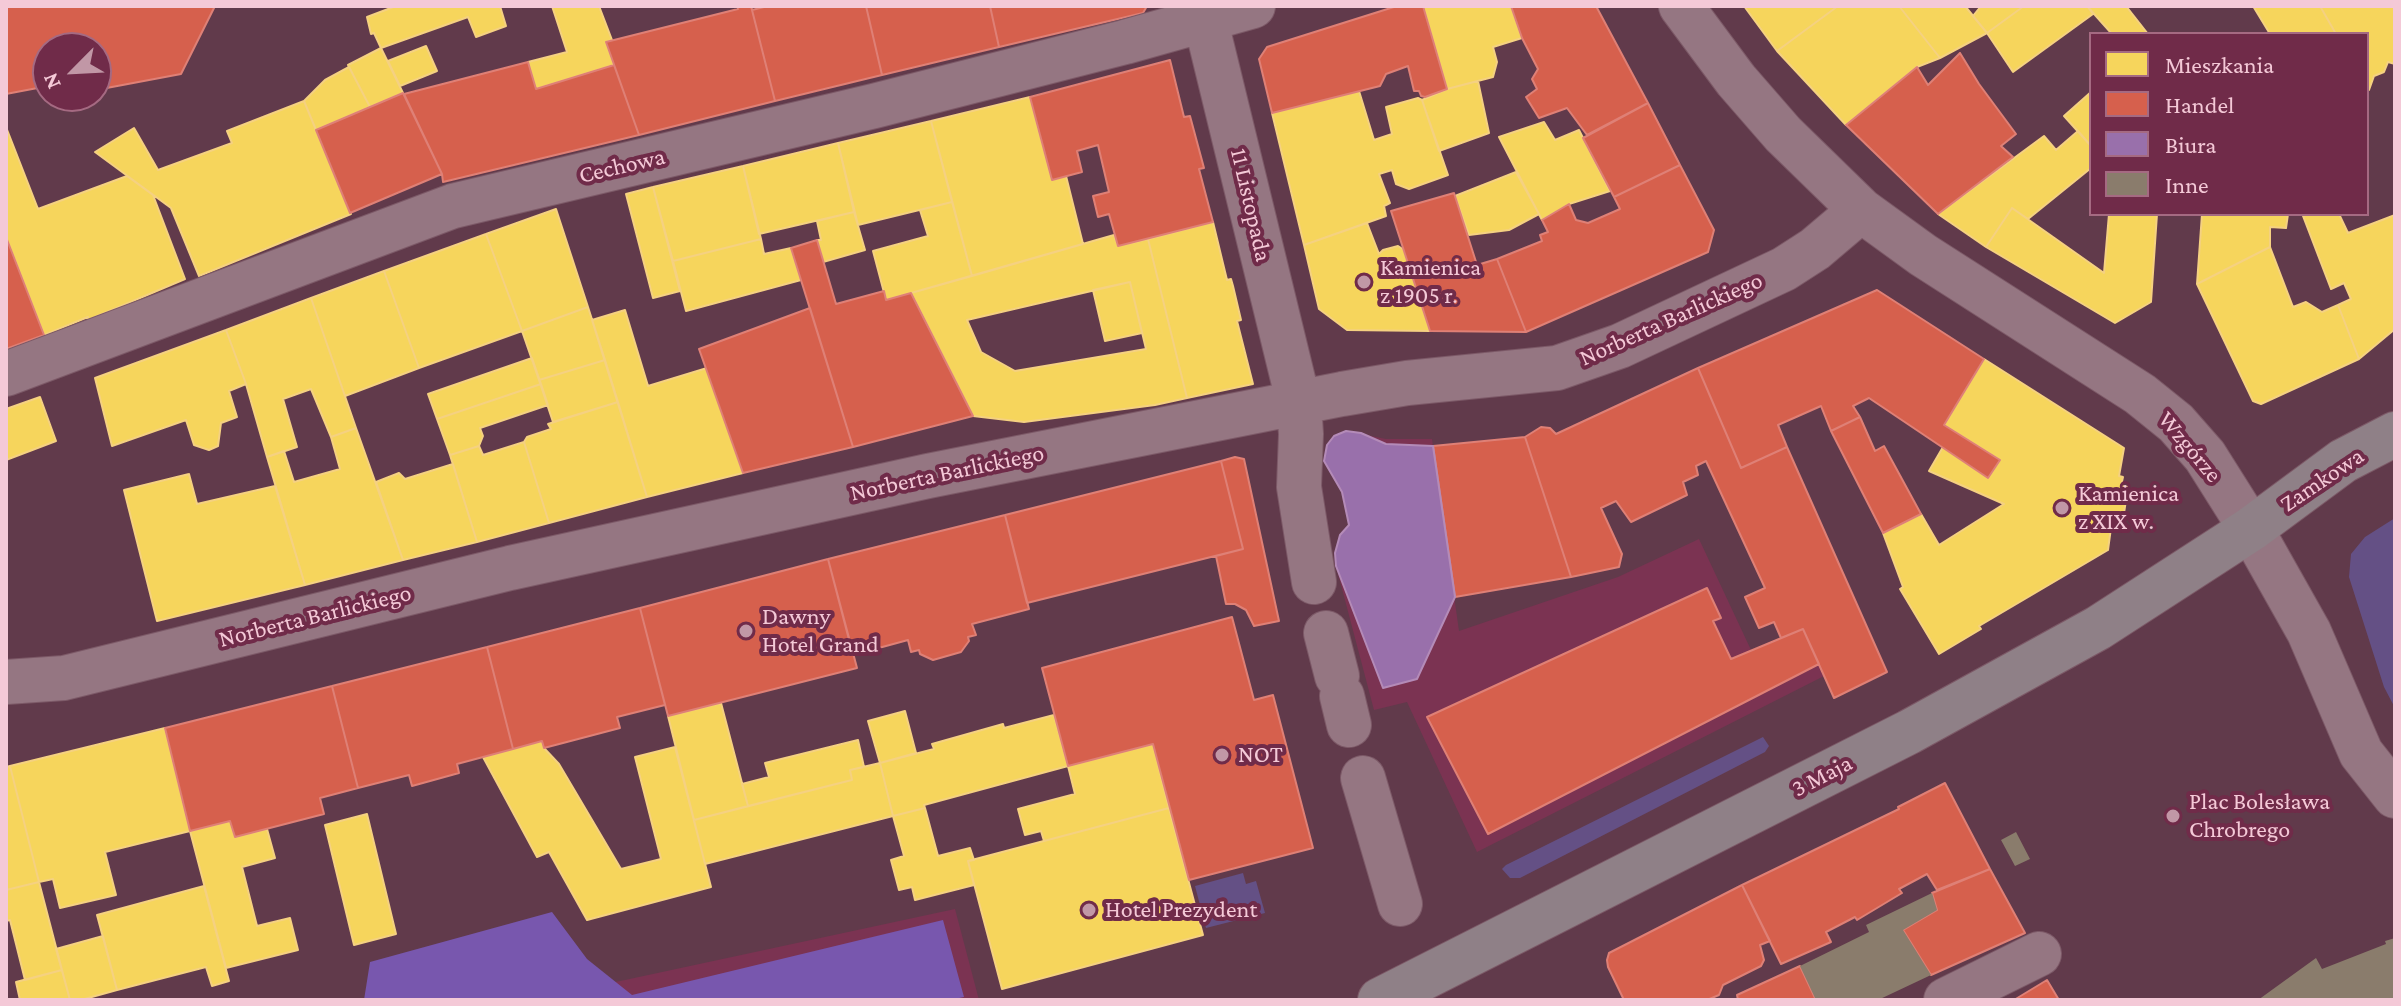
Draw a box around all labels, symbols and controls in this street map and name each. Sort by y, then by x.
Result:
north arrow [32,32,112,112]
legend [2089,32,2369,216]
text: Mieszkania [2165,51,2274,78]
text: N [37,69,66,93]
text: Handel [2165,91,2234,118]
text: Biura [2165,131,2216,158]
street label: Cechowa [576,142,668,190]
street label: 11 Listopada [1224,146,1278,264]
text: Inne [2165,171,2209,198]
place label: Kamienica z 1905 r. [1380,254,1481,310]
street label: Norberta Barlickiego [1575,266,1767,372]
marker: Kamienica z 1905 r. [1355,273,1373,291]
street label: Wzgórze [2152,406,2228,488]
street label: Norberta Barlickiego [847,438,1047,508]
street label: Zamkowa [2275,442,2369,518]
place label: Kamienica z XIX w. [2078,480,2179,536]
marker: Kamienica z XIX w. [2053,499,2071,517]
street label: Norberta Barlickiego [216,578,414,654]
place label: Dawny Hotel Grand [762,603,879,659]
marker: Dawny Hotel Grand [737,622,755,640]
place label: NOT [1238,741,1283,769]
marker: NOT [1213,746,1231,764]
street label: 3 Maja [1787,749,1857,803]
place label: Plac Bolesława Chrobrego [2189,788,2330,844]
marker: Plac Bolesława Chrobrego [2164,807,2182,825]
place label: Hotel Prezydent [1105,896,1257,924]
marker: Hotel Prezydent [1080,901,1098,919]

